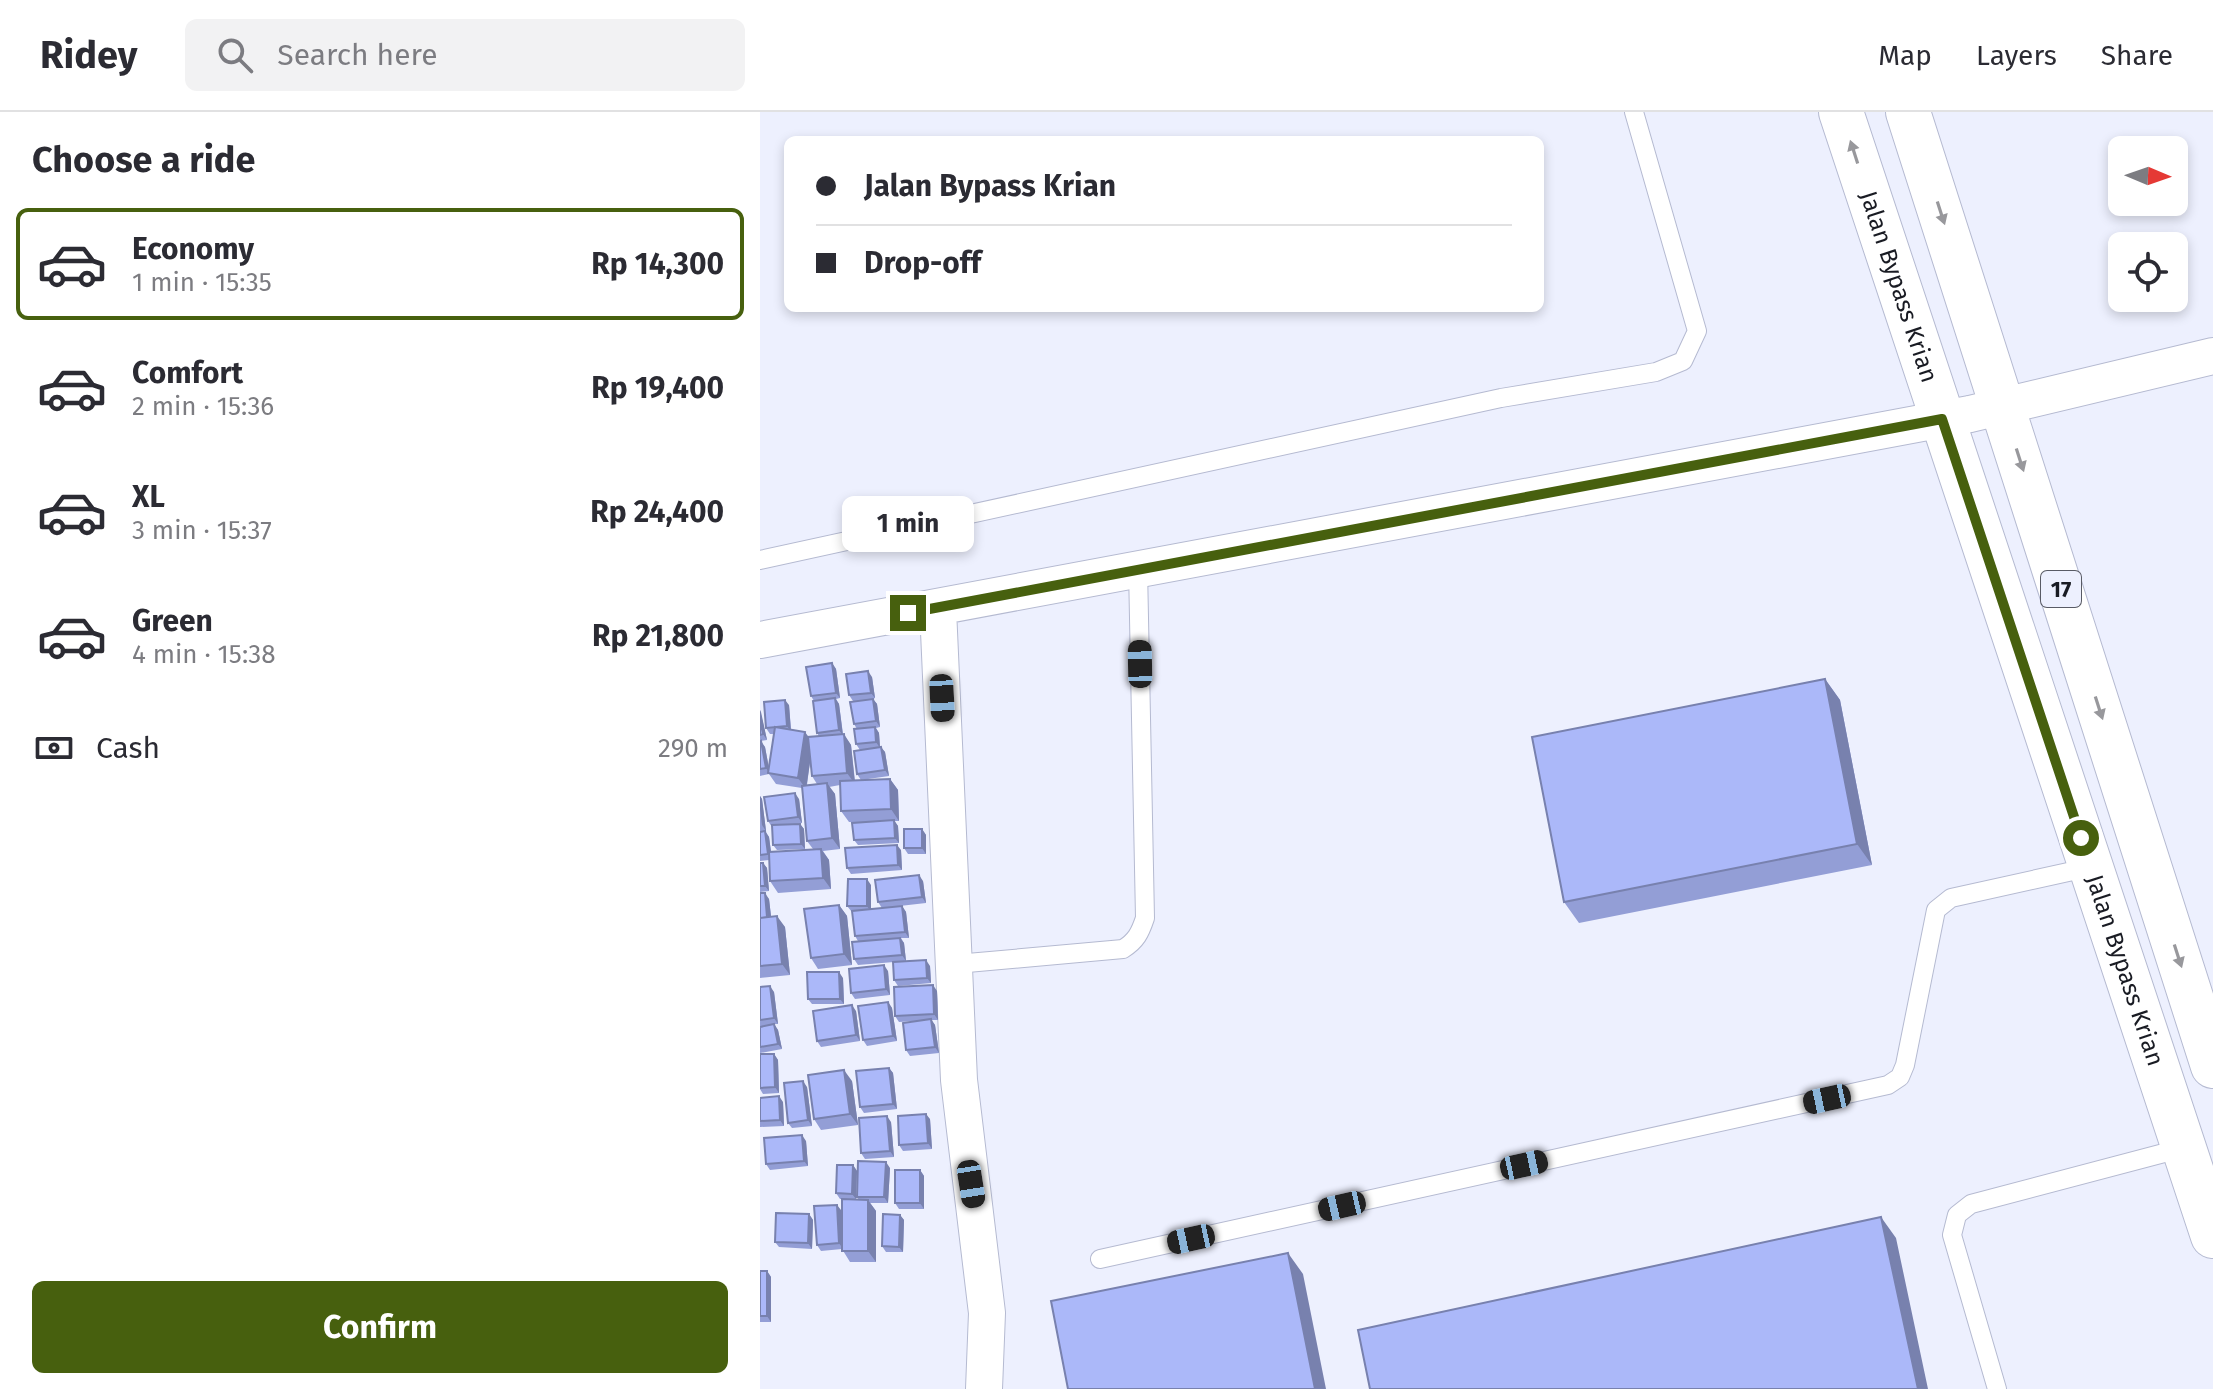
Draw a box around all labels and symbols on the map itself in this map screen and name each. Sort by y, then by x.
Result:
north arrow [2108,136,2188,216]
one-way arrow [1847,140,1860,164]
street label: Jalan Bypass Krian [1854,187,1943,386]
one-way arrow [1935,201,1948,225]
one-way arrow [2015,449,2027,473]
callout: 1 min [842,497,974,553]
road number: 17 [2041,571,2081,607]
route end [890,595,926,631]
car [1128,640,1152,688]
car [929,673,955,723]
one-way arrow [2093,696,2106,720]
route start [2063,820,2099,856]
street label: Jalan Bypass Krian [2080,871,2170,1069]
one-way arrow [2172,944,2185,968]
car [1801,1082,1853,1116]
car [1498,1148,1550,1182]
car [955,1158,987,1210]
car [1316,1189,1368,1223]
car [1165,1222,1217,1256]

